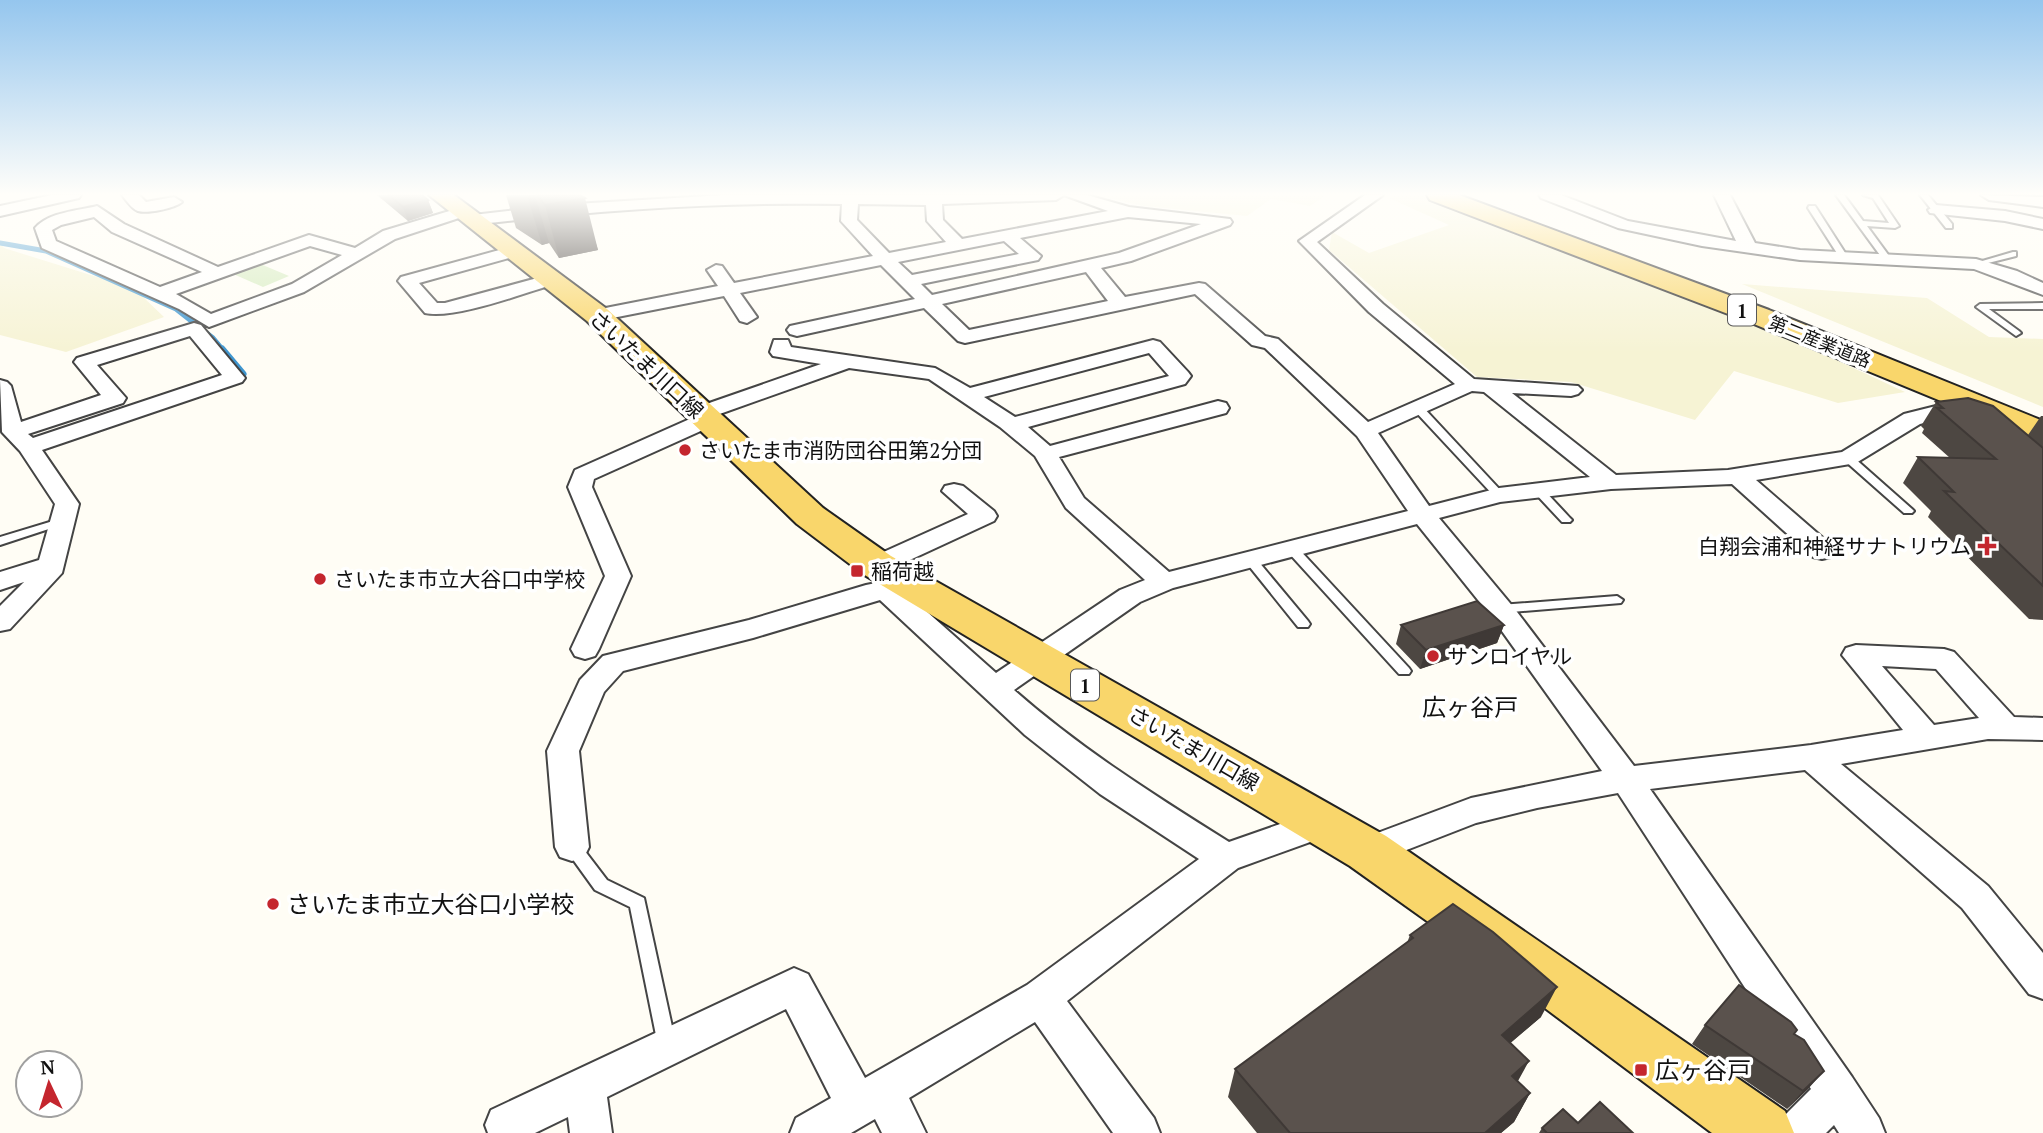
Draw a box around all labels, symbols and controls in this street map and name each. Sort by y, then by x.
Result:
road number: 1 [1728,294,1756,326]
street label: さいたま川口線 [584,304,710,424]
street label: 第二産業道路 [1765,310,1875,372]
place label: さいたま市消防団谷田第2分団 [699,436,983,464]
marker: さいたま市消防団谷田第2分団 [677,442,693,458]
place label: 白翔会浦和神経サナトリウム [1698,532,1971,560]
marker: 白翔会浦和神経サナトリウム [1977,536,1997,556]
place label: 稲荷越 [871,557,934,585]
marker: 稲荷越 [849,563,865,579]
place label: さいたま市立大谷口中学校 [334,565,585,593]
marker: さいたま市立大谷口中学校 [312,571,328,587]
place label: サンロイヤル [1447,642,1572,670]
marker: サンロイヤル [1425,648,1441,664]
road number: 1 [1071,670,1099,700]
district label: 広ヶ谷戸 [1422,691,1518,723]
street label: さいたま川口線 [1124,699,1264,797]
place label: さいたま市立大谷口小学校 [287,888,574,920]
marker: さいたま市立大谷口小学校 [265,896,281,912]
north arrow [14,1049,84,1119]
text: N [40,1054,56,1080]
place label: 広ヶ谷戸 [1655,1054,1751,1086]
marker: 広ヶ谷戸 [1633,1062,1649,1078]

